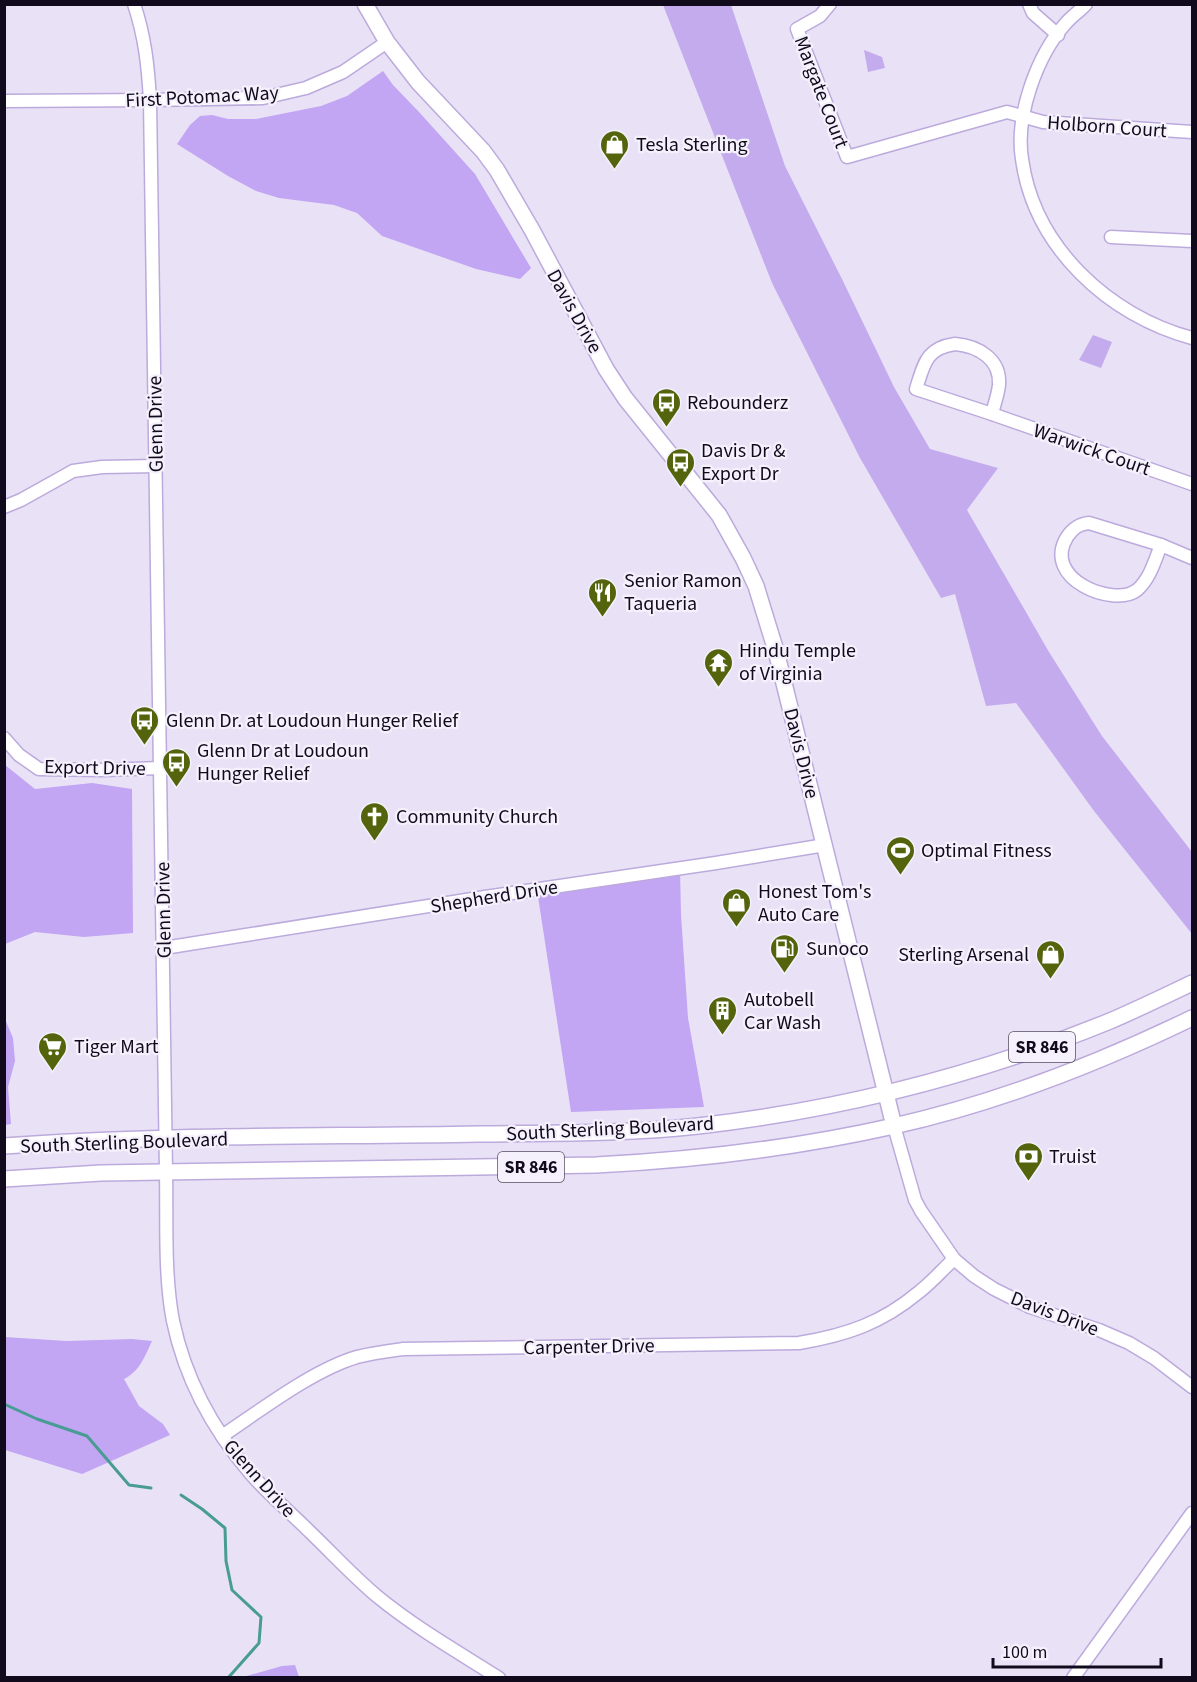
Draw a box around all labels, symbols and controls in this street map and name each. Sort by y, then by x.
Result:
street label: Margate Court [787,32,855,153]
street label: First Potomac Way [125,79,280,115]
street label: Holborn Court [1046,109,1168,145]
shop icon: Tesla Sterling [599,128,631,170]
place label: Tesla Sterling [636,131,747,159]
street label: Davis Drive [539,264,609,359]
street label: Glenn Drive [141,375,171,473]
bus stop icon: Rebounderz [650,386,682,428]
place label: Rebounderz [687,389,788,417]
street label: Warwick Court [1029,417,1154,483]
place label: Davis Dr & Export Dr [701,437,785,488]
bus stop icon: Davis Dr & Export Dr [664,446,696,488]
place label: Senior Ramon Taqueria [624,567,742,618]
restaurant icon: Senior Ramon Taqueria [587,576,619,618]
place label: Hindu Temple of Virginia [739,637,856,688]
temple icon: Hindu Temple of Virginia [702,646,734,688]
bus stop icon: Glenn Dr. at Loudoun Hunger Relief [129,704,161,746]
street label: Davis Drive [776,705,826,802]
place label: Glenn Dr. at Loudoun Hunger Relief [166,707,459,735]
place label: Glenn Dr at Loudoun Hunger Relief [197,737,369,788]
bus stop icon: Glenn Dr at Loudoun Hunger Relief [160,746,192,788]
street label: Export Drive [44,753,146,783]
church icon: Community Church [359,800,391,842]
place label: Community Church [396,803,558,831]
sports icon: Optimal Fitness [884,834,916,876]
place label: Optimal Fitness [921,837,1052,865]
street label: Glenn Drive [149,861,179,959]
street label: Shepherd Drive [428,873,560,921]
place label: Honest Tom's Auto Care [758,878,871,929]
shop icon: Honest Tom's Auto Care [721,886,753,928]
fuel station icon: Sunoco [769,932,801,974]
place label: Sunoco [806,935,869,963]
shop icon: Sterling Arsenal [1034,938,1066,980]
place label: Sterling Arsenal [898,941,1029,969]
place label: Autobell Car Wash [744,986,821,1037]
building icon: Autobell Car Wash [707,994,739,1036]
supermarket icon: Tiger Mart [37,1030,69,1072]
road number: SR 846 [1009,1032,1075,1062]
place label: Tiger Mart [74,1033,159,1061]
street label: South Sterling Boulevard [505,1110,715,1148]
street label: South Sterling Boulevard [20,1125,229,1161]
bank icon: Truist [1012,1140,1044,1182]
place label: Truist [1049,1143,1097,1171]
road number: SR 846 [498,1152,564,1182]
street label: Davis Drive [1007,1284,1103,1344]
street label: Carpenter Drive [523,1332,655,1362]
street label: Glenn Drive [217,1433,302,1524]
scale bar [993,1631,1161,1669]
text: 100 m [1002,1640,1047,1665]

